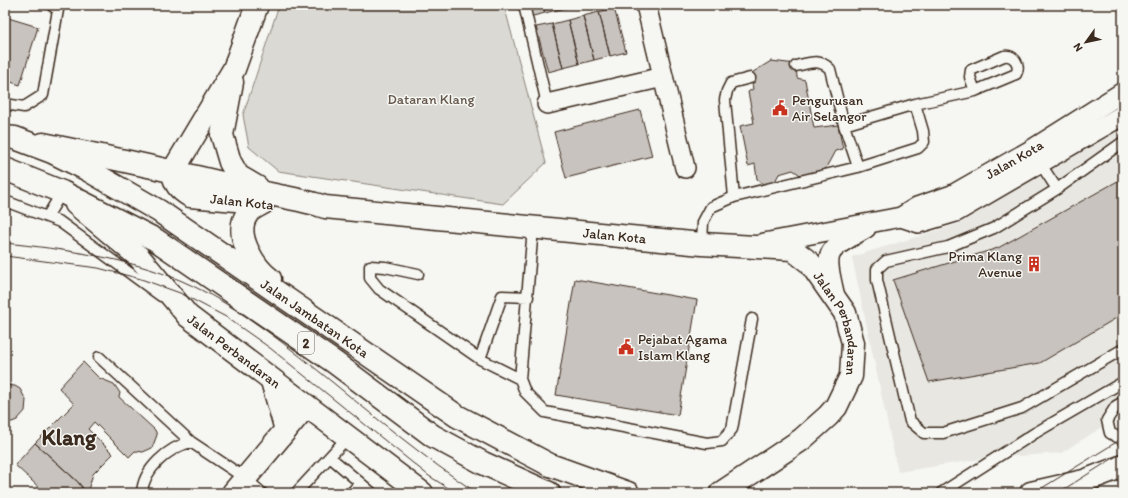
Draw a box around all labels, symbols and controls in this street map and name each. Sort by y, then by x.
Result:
north arrow [1066,22,1106,62]
text: N [1071,41,1086,54]
park label: Dataran Klang [387,91,475,108]
place label: Pengurusan Air Selangor [792,92,867,125]
public building icon: Pengurusan Air Selangor [771,99,789,117]
street label: Jalan Kota [982,136,1047,183]
street label: Jalan Kota [209,190,275,214]
street label: Jalan Kota [582,224,648,247]
place label: Prima Klang Avenue [949,248,1023,281]
building icon: Prima Klang Avenue [1025,255,1043,273]
street label: Jalan Perbandaran [810,268,862,376]
street label: Jalan Jambatan Kota [258,275,373,362]
street label: Jalan Perbandaran [184,310,285,392]
place label: Pejabat Agama Islam Klang [638,331,727,364]
road number: 2 [298,332,314,354]
public building icon: Pejabat Agama Islam Klang [617,338,635,356]
district label: Klang [42,424,97,451]

